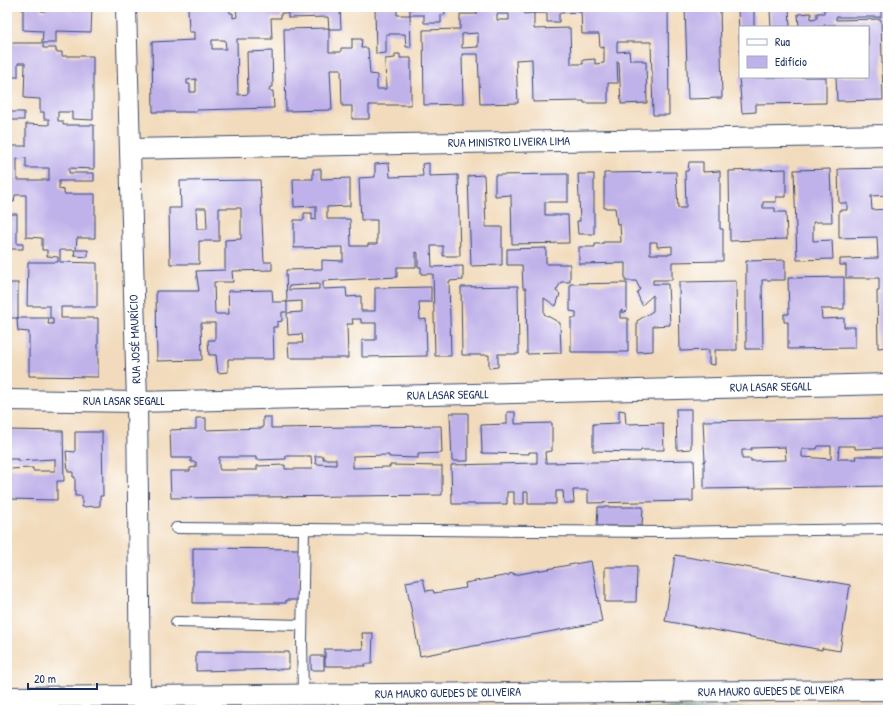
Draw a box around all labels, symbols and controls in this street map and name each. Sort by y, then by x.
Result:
legend [739,26,869,78]
text: Rua [775,33,790,50]
text: Edifício [775,53,807,70]
street label: RUA MINISTRO LIVEIRA LIMA [448,132,570,151]
street label: RUA JOSÉ MAURÍCIO [124,294,145,384]
street label: RUA LASAR SEGALL [730,377,813,396]
street label: RUA LASAR SEGALL [407,385,490,404]
street label: RUA LASAR SEGALL [83,392,165,409]
scale bar [28,665,97,691]
text: 20 m [34,670,56,687]
street label: RUA MAURO GUEDES DE OLIVEIRA [698,681,844,700]
street label: RUA MAURO GUEDES DE OLIVEIRA [375,683,521,702]

